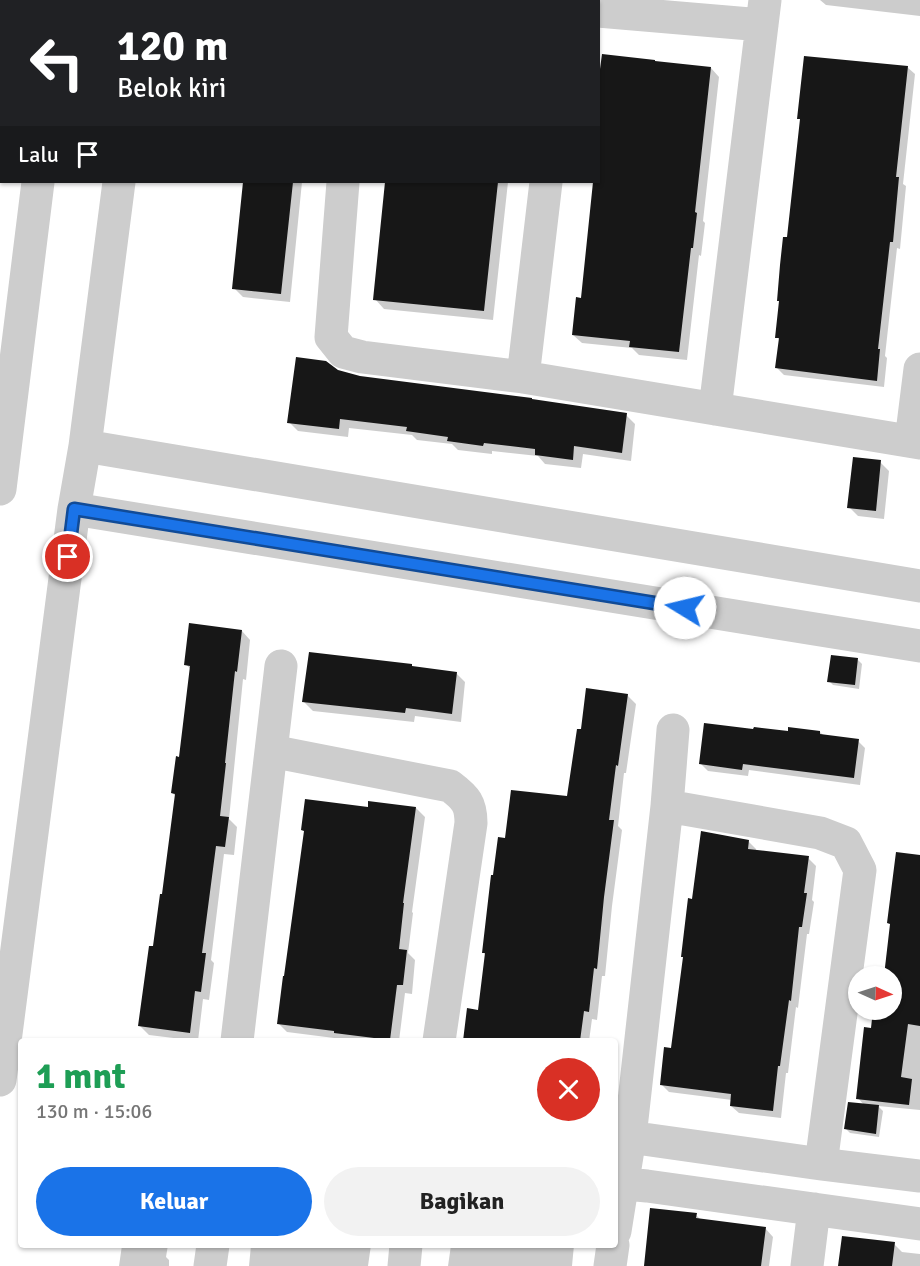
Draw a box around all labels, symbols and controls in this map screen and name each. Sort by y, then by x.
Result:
text: 120 m [117,21,228,72]
icon: left [18,24,96,102]
text: Belok kiri [117,72,226,105]
icon: arrive [71,138,104,171]
text: Lalu [18,141,59,168]
pin [42,531,93,582]
icon: arrive [51,540,84,573]
position arrow [653,576,717,640]
north arrow [848,966,902,1020]
map controls [848,966,902,1020]
text: 1 mnt [36,1054,126,1099]
button: close [537,1058,600,1121]
text: 130 m · 15:06 [36,1099,152,1124]
button: Keluar [36,1167,312,1236]
button: Bagikan [324,1167,600,1236]

